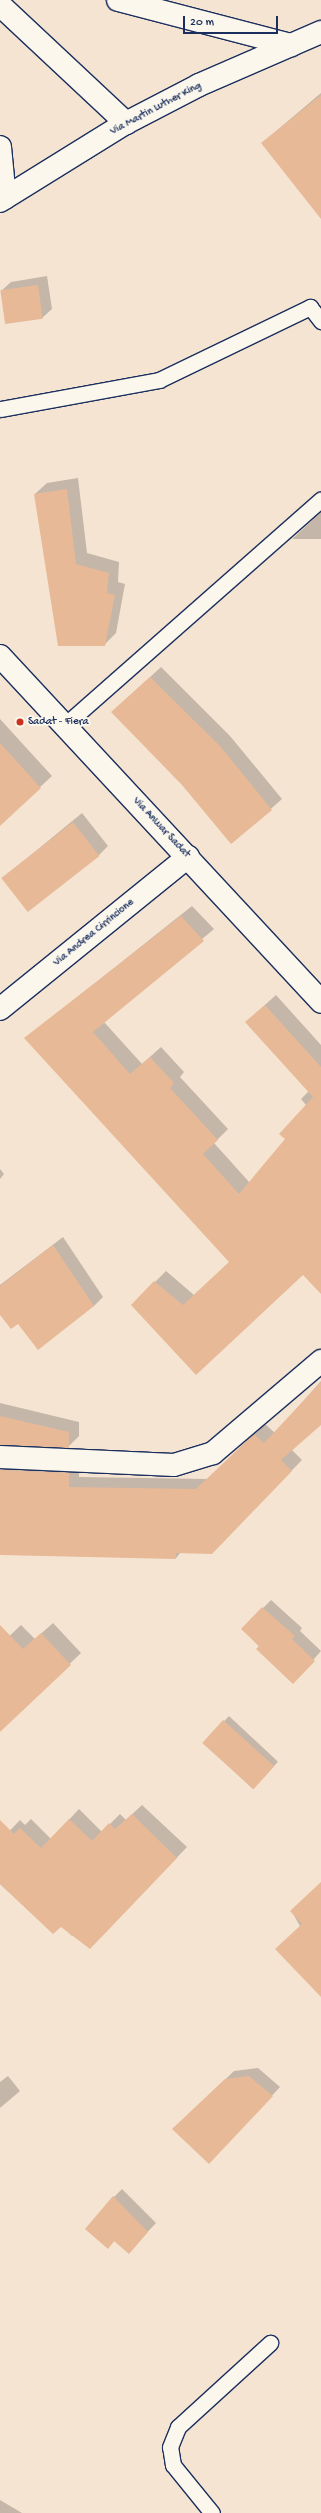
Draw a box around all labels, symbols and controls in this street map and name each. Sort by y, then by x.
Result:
scale bar [185,8,280,34]
text: 20 m [190,16,214,30]
street label: Via Martin Luther King [108,79,204,139]
place label: Sadat - Fiera [28,715,89,729]
marker: Sadat - Fiera [15,717,25,727]
street label: Via Anwar Sadat [129,795,193,861]
street label: Via Andrea Cirrincione [51,896,137,970]

